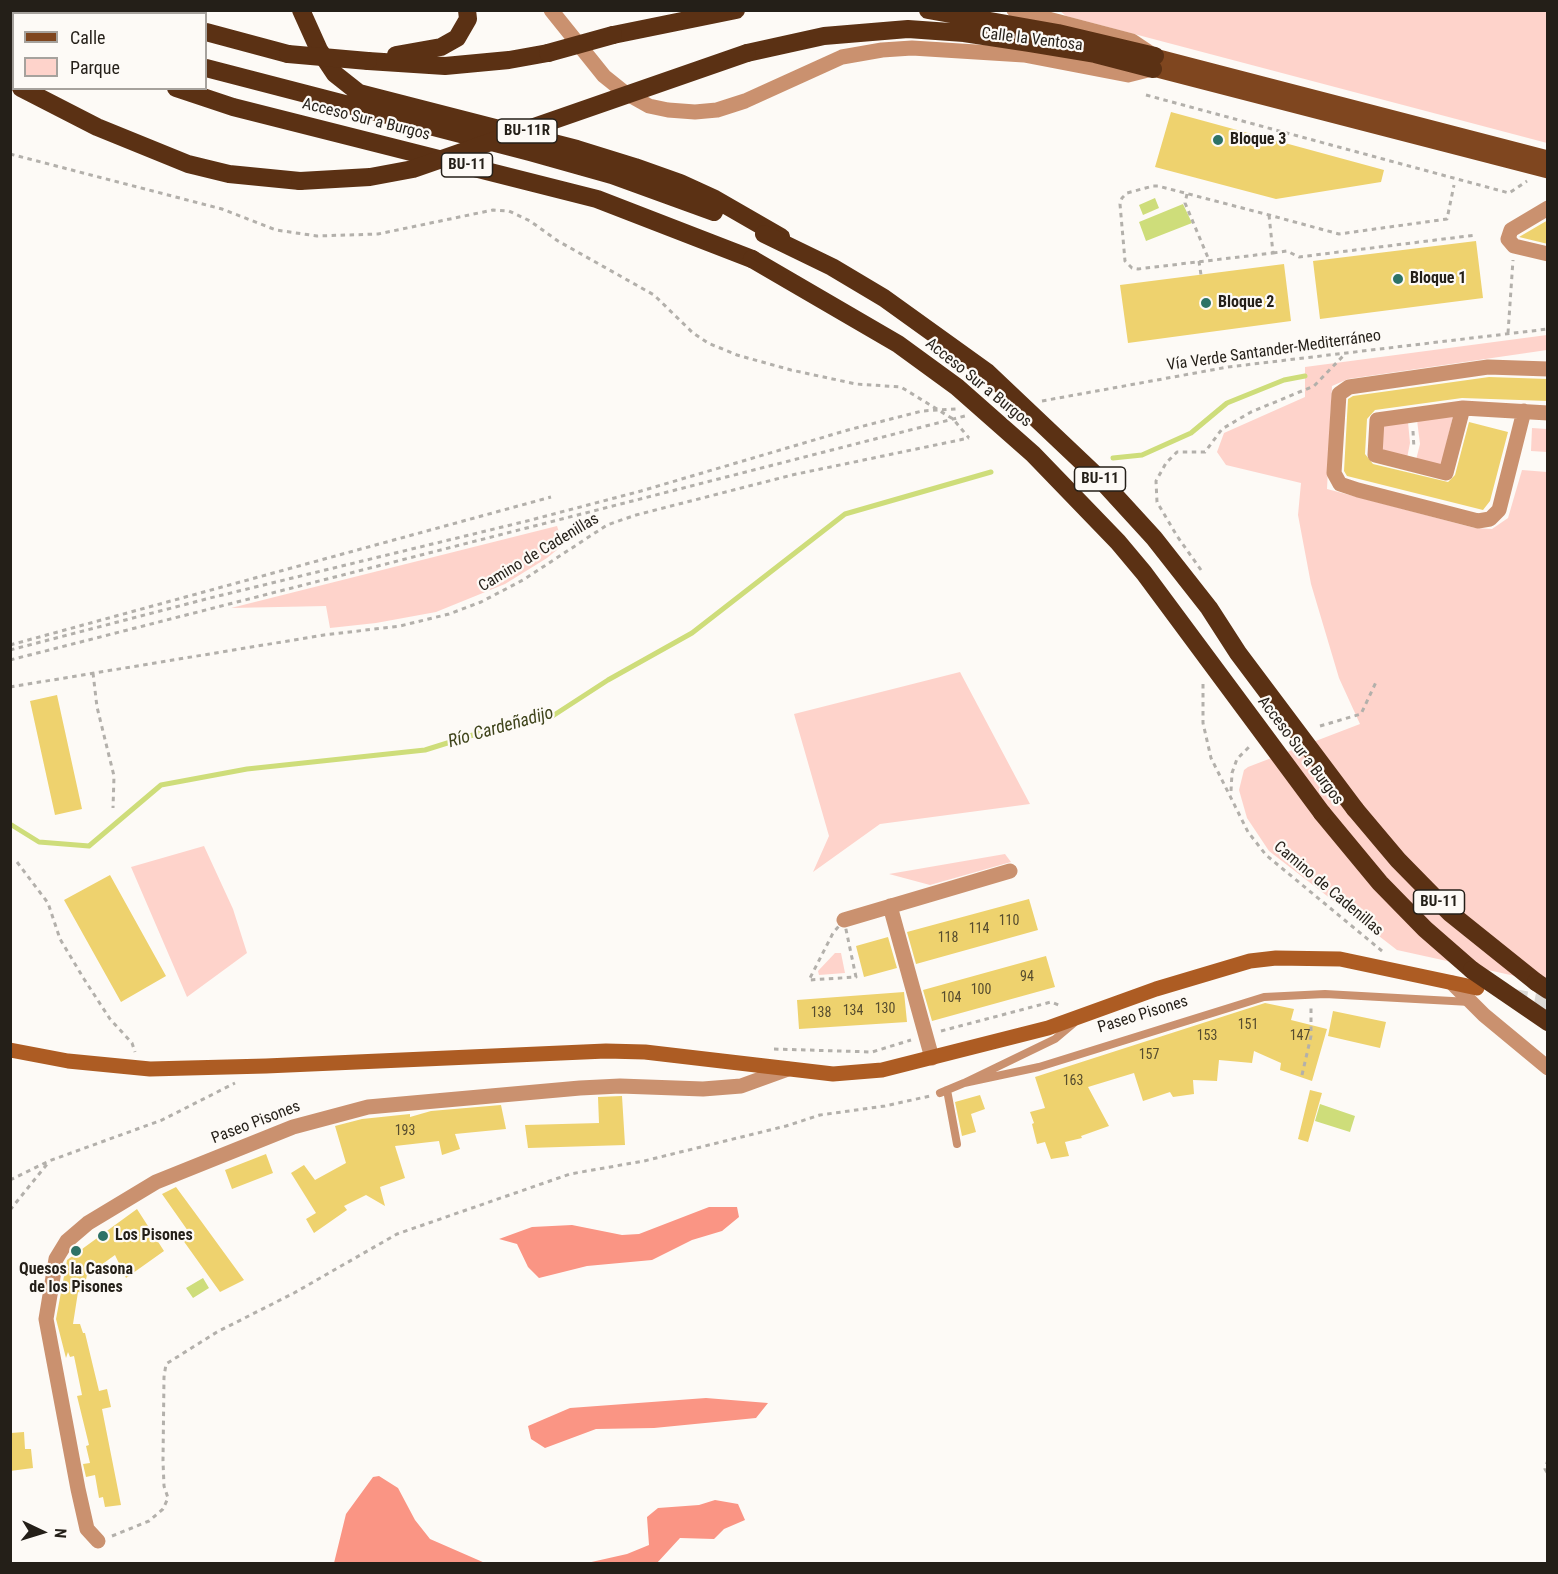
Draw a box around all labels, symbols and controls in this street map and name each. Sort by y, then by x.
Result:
legend [12,12,207,90]
street label: Calle la Ventosa [980,24,1084,56]
text: Calle [70,27,106,48]
text: Parque [70,57,120,78]
street label: Acceso Sur a Burgos [300,95,432,145]
road number: BU-11R [497,119,557,143]
place label: Bloque 3 [1230,130,1286,150]
marker: Bloque 3 [1211,133,1225,147]
road number: BU-11 [442,153,492,177]
place label: Bloque 1 [1410,269,1466,289]
marker: Bloque 1 [1391,272,1405,286]
place label: Bloque 2 [1218,293,1274,313]
marker: Bloque 2 [1199,296,1213,310]
street label: Vía Verde Santander-Mediterráneo [1166,326,1382,376]
street label: Acceso Sur a Burgos [921,334,1035,432]
road number: BU-11 [1074,467,1126,491]
street label: Camino de Cadenillas [475,510,603,596]
street label: Acceso Sur a Burgos [1253,693,1347,809]
water label: Río Cardeñadijo [446,703,556,753]
street label: Camino de Cadenillas [1269,838,1387,940]
road number: BU-11 [1414,890,1464,914]
house number: 110 [999,913,1019,929]
house number: 114 [969,921,989,937]
house number: 118 [938,930,958,946]
house number: 94 [1020,969,1034,985]
house number: 100 [971,982,991,998]
house number: 104 [941,990,961,1006]
street label: Paseo Pisones [1096,992,1190,1038]
house number: 130 [875,1001,895,1017]
house number: 134 [843,1003,863,1019]
house number: 138 [811,1005,831,1021]
house number: 151 [1238,1017,1258,1033]
house number: 153 [1197,1028,1217,1044]
house number: 147 [1290,1028,1310,1044]
house number: 157 [1139,1047,1159,1063]
house number: 163 [1063,1073,1083,1089]
street label: Paseo Pisones [209,1097,303,1149]
house number: 193 [395,1123,415,1139]
place label: Los Pisones [115,1226,193,1246]
marker: Los Pisones [96,1229,110,1243]
marker: Quesos la Casona de los Pisones [69,1244,83,1258]
place label: Quesos la Casona de los Pisones [19,1260,133,1298]
north arrow [12,1502,72,1562]
text: N [51,1528,70,1539]

